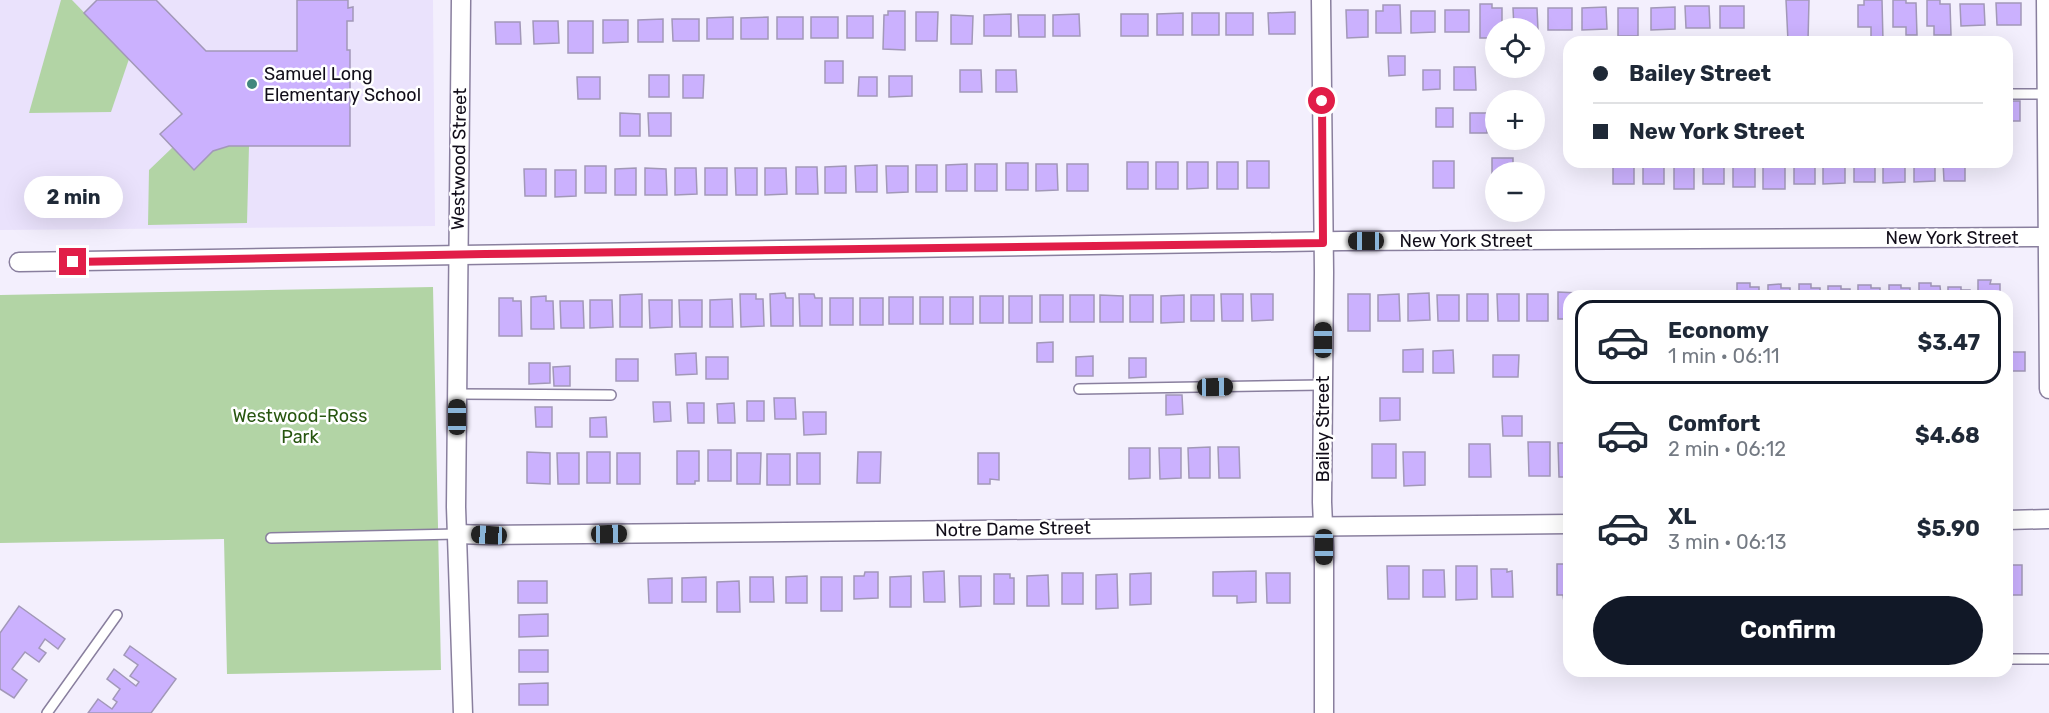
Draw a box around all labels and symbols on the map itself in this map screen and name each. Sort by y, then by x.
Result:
place label: Samuel Long Elementary School [264,63,421,106]
marker: Samuel Long Elementary School [245,77,259,91]
route start [1308,87,1335,114]
street label: Westwood Street [447,88,471,230]
callout: 2 min [23,175,122,217]
street label: New York Street [1885,227,2019,249]
street label: New York Street [1399,230,1533,252]
car [1348,232,1384,250]
route end [59,248,86,275]
car [1314,322,1332,358]
street label: Bailey Street [1312,376,1334,482]
car [1197,378,1233,396]
car [448,399,466,435]
park label: Westwood-Ross Park [233,405,367,448]
street label: Notre Dame Street [935,517,1091,541]
car [471,525,507,545]
car [591,525,627,543]
car [1315,529,1333,565]

